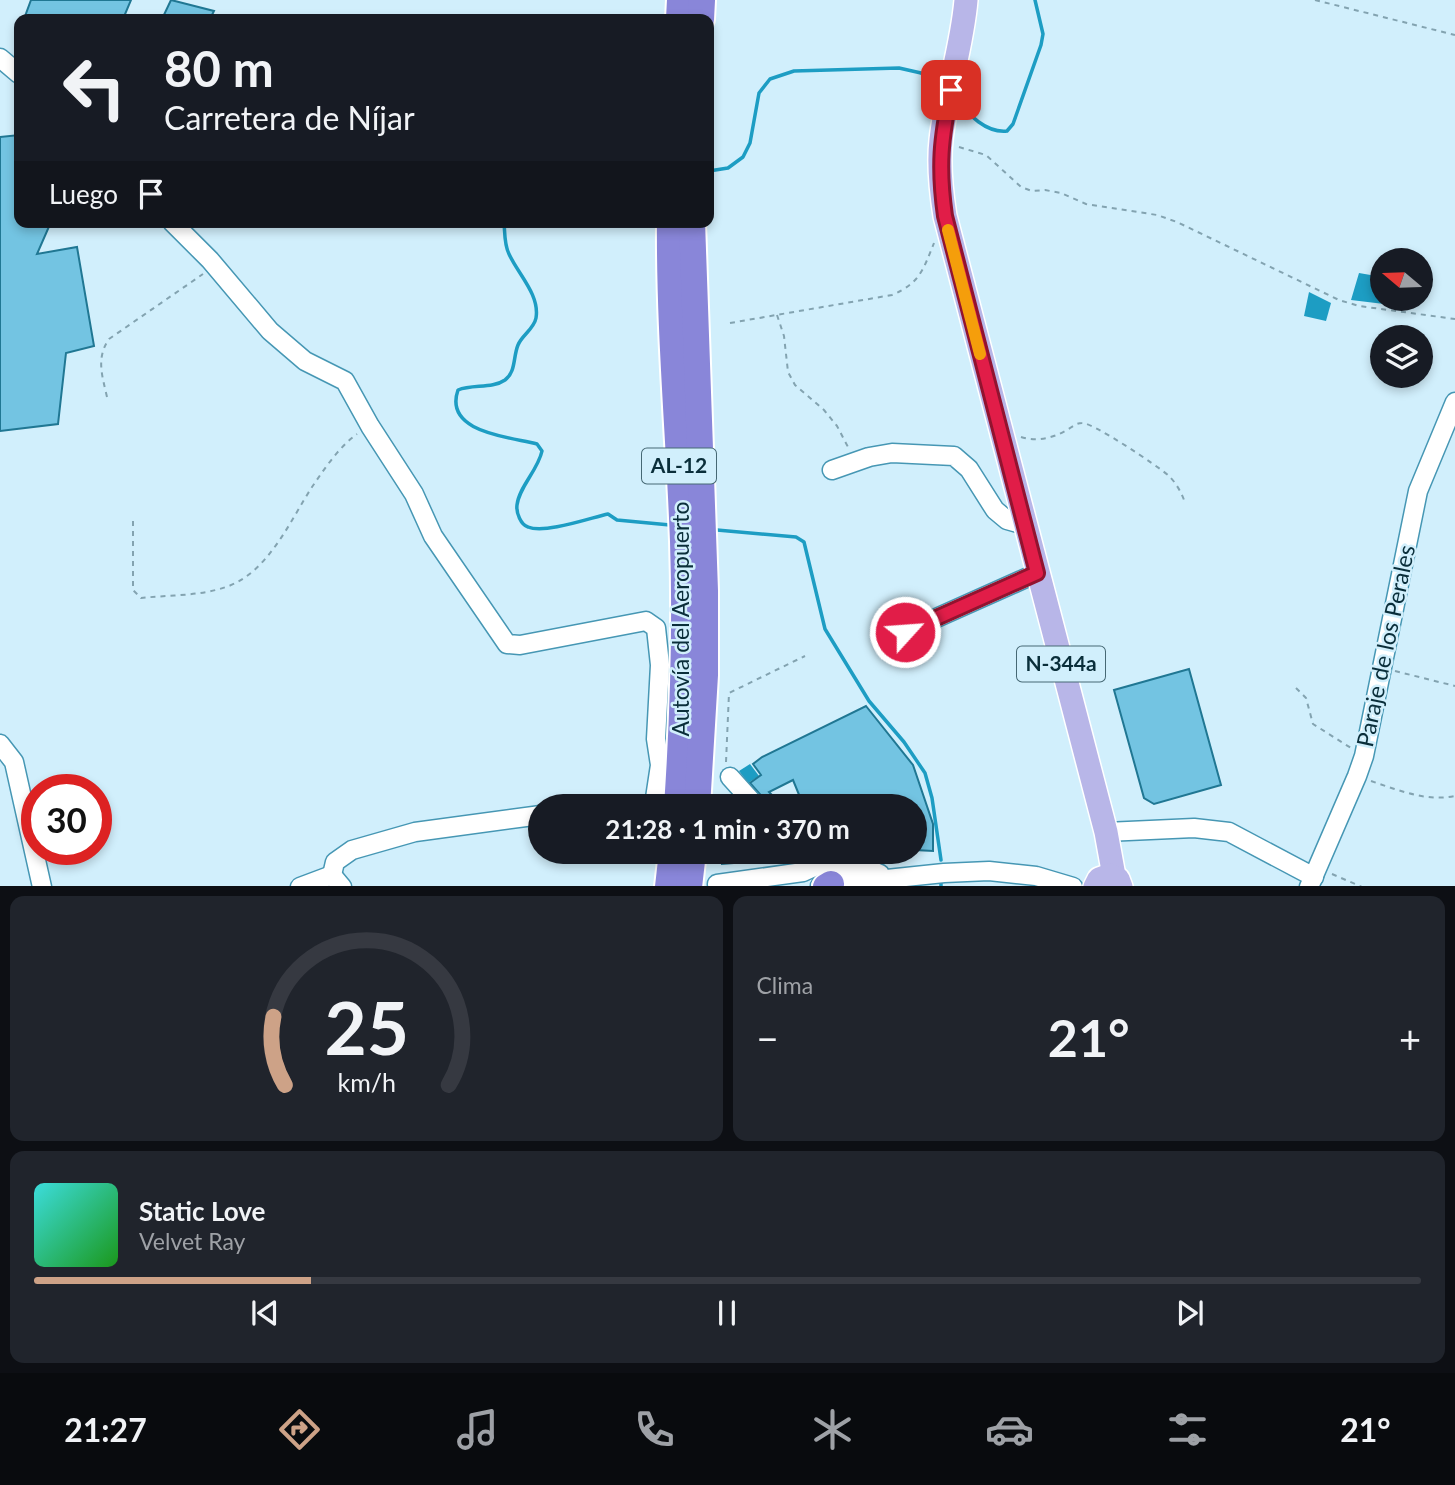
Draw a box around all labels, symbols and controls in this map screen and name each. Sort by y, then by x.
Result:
text: 80 m [164,39,274,97]
icon: left [49,42,140,133]
pin [921,60,981,120]
icon: arrive [932,71,970,109]
text: Carretera de Níjar [164,98,415,137]
icon: arrive [132,175,170,213]
text: Luego [49,178,118,210]
north arrow [1370,248,1433,312]
map controls [1370,248,1433,388]
button: layers [1370,325,1433,388]
road number: AL-12 [642,448,716,484]
street label: Autovía del Aeropuerto [666,501,694,737]
street label: Paraje de los Perales [1350,542,1420,749]
position arrow [868,595,942,669]
road number: N-344a [1017,646,1105,682]
speed limit sign: 30 [21,774,112,865]
text: 21:28 · 1 min · 370 m [605,813,850,845]
text: Clima [757,971,813,999]
text: 25 [324,983,408,1071]
text: 21° [1048,1006,1130,1068]
text: − [757,1015,779,1061]
text: + [1399,1015,1421,1061]
text: km/h [337,1066,396,1096]
text: Static Love [139,1195,266,1227]
text: Velvet Ray [139,1227,245,1255]
icon: previous [246,1294,284,1332]
icon: pause [708,1294,746,1332]
icon: next [1171,1294,1209,1332]
icon: directions [275,1405,324,1454]
icon: music [453,1405,502,1454]
icon: phone [630,1405,679,1454]
icon: climate [808,1405,857,1454]
icon: car [985,1405,1034,1454]
icon: filters [1163,1405,1212,1454]
text: 21:27 [64,1410,147,1449]
text: 21° [1340,1410,1391,1449]

